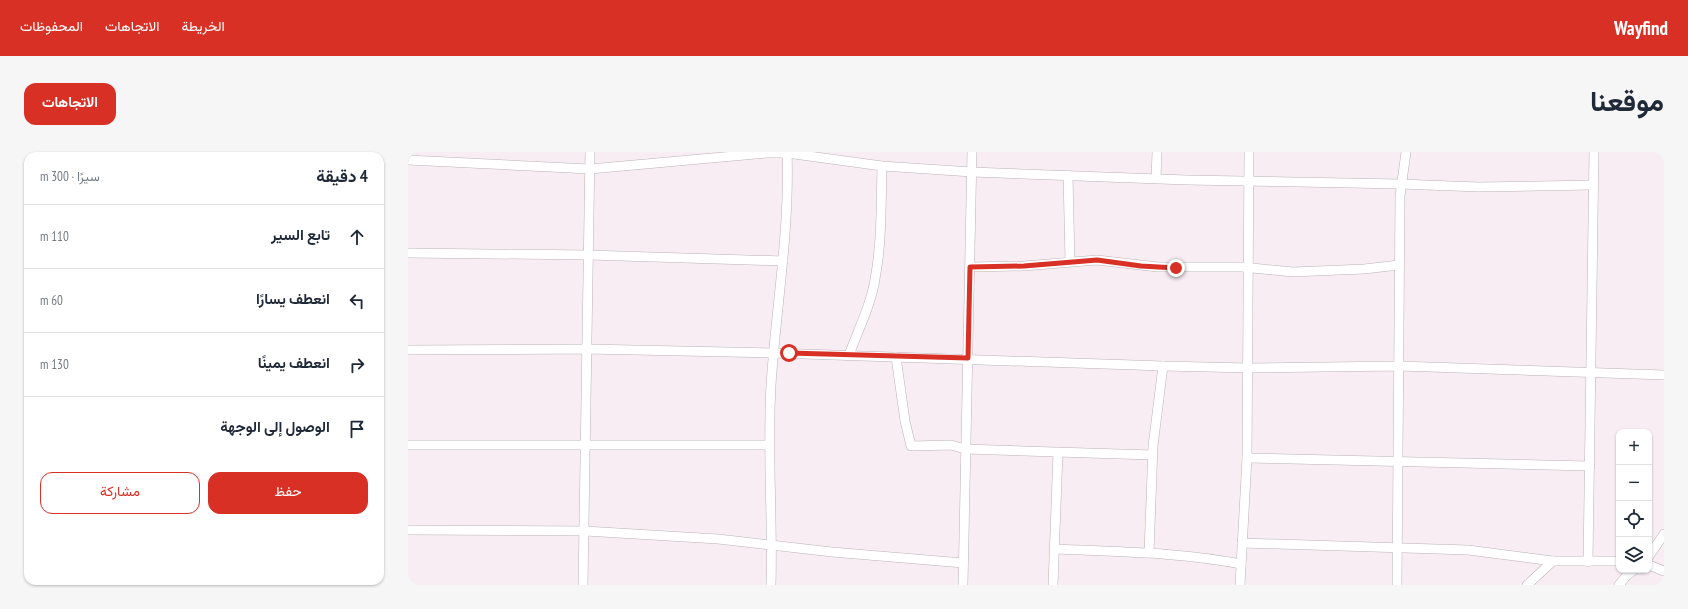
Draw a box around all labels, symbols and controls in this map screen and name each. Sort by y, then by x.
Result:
text: Wayfind [1614,16,1668,40]
text: المحفوظات [20,17,83,35]
text: الاتجاهات [105,17,159,35]
text: الخريطة [181,17,225,35]
text: موقعنا [1590,82,1664,119]
button: الاتجاهات [24,83,116,125]
text: 4 دقيقة [316,165,368,187]
text: سيرًا · 300 m [40,168,100,185]
text: تابع السير [271,225,330,244]
icon: ahead [346,226,368,248]
text: 110 m [40,228,69,245]
route end [1167,259,1185,277]
text: انعطف يسارًا [256,289,330,308]
icon: left [346,290,368,312]
text: 60 m [40,292,63,309]
route start [780,344,798,362]
text: انعطف يمينًا [258,353,330,372]
icon: right [346,354,368,376]
text: 130 m [40,356,69,373]
text: الوصول إلى الوجهة [220,417,330,436]
icon: arrive [346,418,368,440]
map controls [1616,429,1652,573]
button: + [1616,429,1652,465]
button: − [1616,465,1652,501]
button: مشاركة [40,472,200,514]
button: حفظ [208,472,368,514]
button: locate [1616,501,1652,537]
button: layers [1616,537,1652,573]

